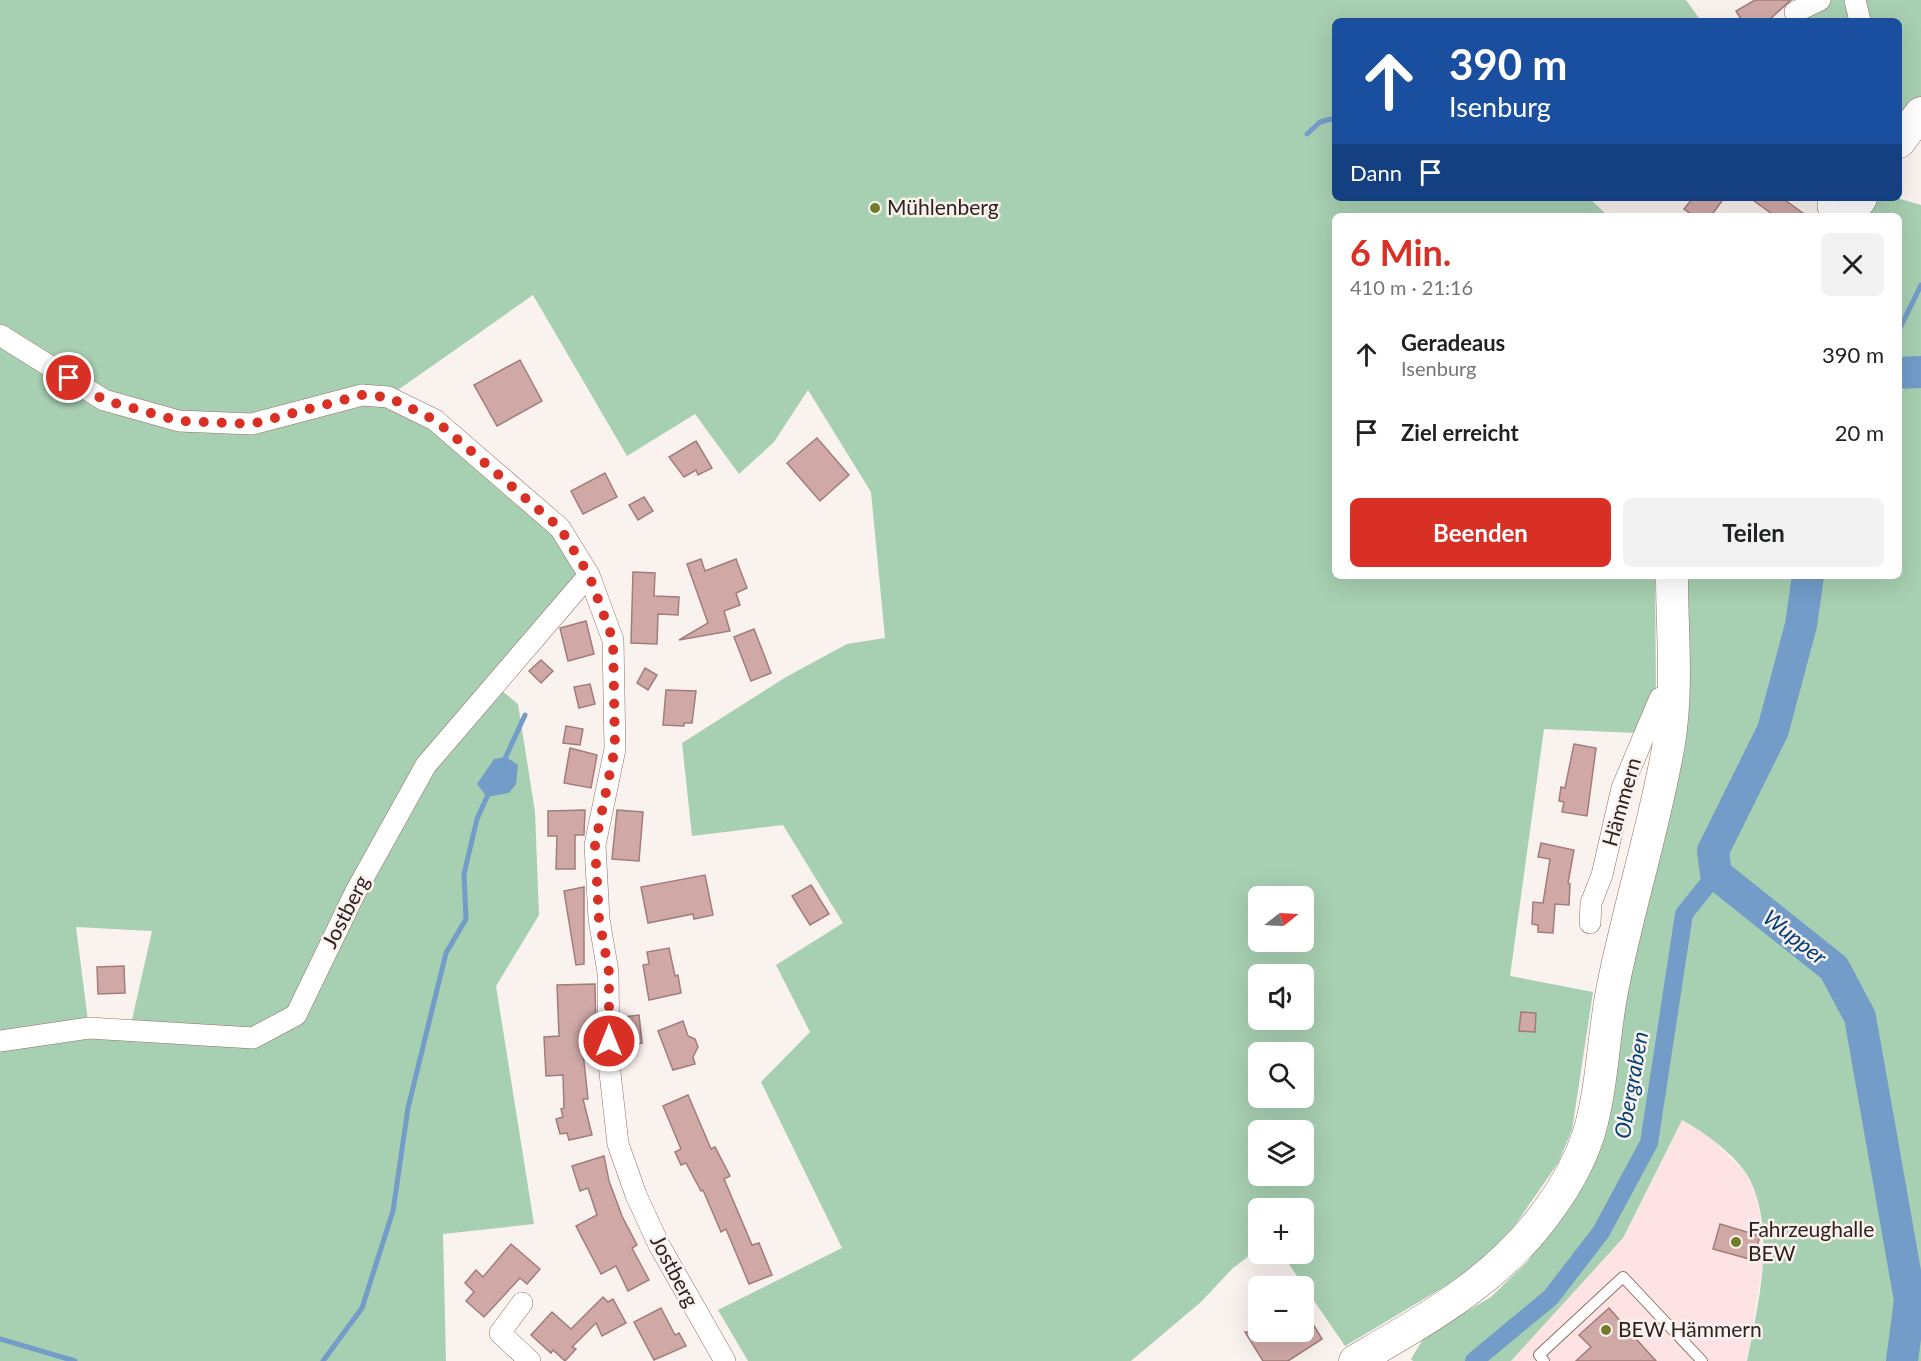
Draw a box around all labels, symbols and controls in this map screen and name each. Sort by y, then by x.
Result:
text: 390 m [1449,39,1567,89]
icon: ahead [1350,42,1428,120]
text: Isenburg [1449,90,1551,123]
icon: arrive [1414,156,1447,189]
text: Dann [1350,159,1402,186]
place label: Mühlenberg [887,194,999,219]
marker: Mühlenberg [868,201,882,215]
text: 6 Min. [1350,230,1451,274]
button: close [1821,233,1884,296]
text: 410 m · 21:16 [1350,275,1473,299]
text: Geradeaus [1401,329,1505,356]
icon: ahead [1350,338,1383,371]
text: 390 m [1822,341,1884,368]
pin [43,352,94,403]
text: Isenburg [1401,356,1476,380]
icon: arrive [52,361,85,394]
icon: arrive [1350,416,1383,449]
text: Ziel erreicht [1401,419,1519,446]
text: 20 m [1835,419,1884,446]
button: Beenden [1350,498,1611,567]
button: Teilen [1623,498,1884,567]
street label: Hämmern [1596,754,1645,849]
street label: Jostberg [316,871,374,952]
north arrow [1248,886,1314,952]
map controls [1248,886,1314,1342]
water label: Wupper [1758,903,1833,970]
button: sound [1248,964,1314,1030]
position arrow [577,1009,641,1073]
water label: Obergraben [1608,1029,1653,1141]
button: search [1248,1042,1314,1108]
button: layers [1248,1120,1314,1186]
button: + [1248,1198,1314,1264]
place label: Fahrzeughalle BEW [1748,1216,1874,1265]
street label: Jostberg [646,1230,705,1311]
marker: Fahrzeughalle BEW [1729,1235,1743,1249]
button: − [1248,1276,1314,1342]
place label: BEW Hämmern [1618,1316,1762,1341]
marker: BEW Hämmern [1599,1323,1613,1337]

